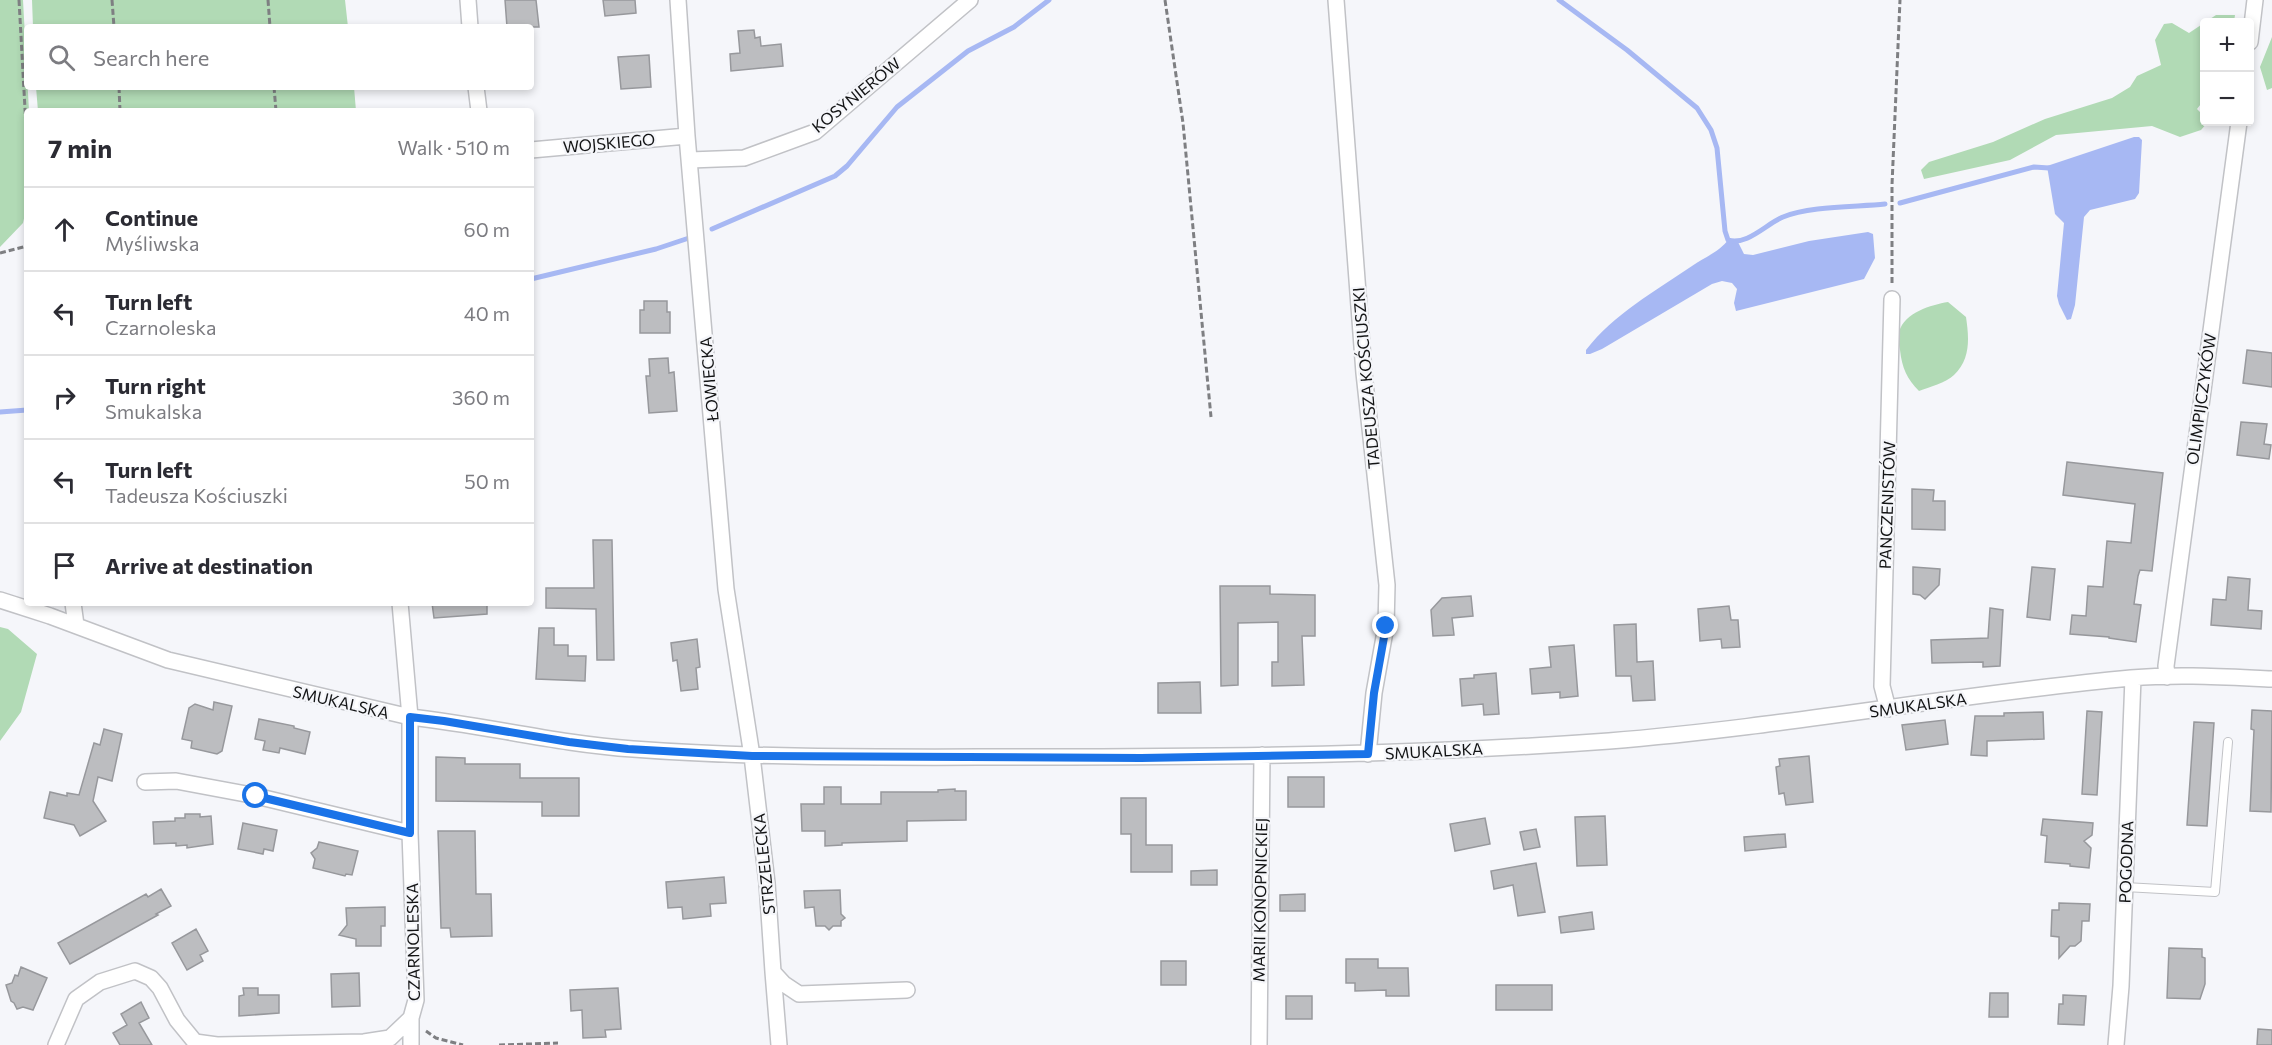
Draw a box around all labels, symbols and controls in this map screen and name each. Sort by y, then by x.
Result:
map controls [2200,18,2254,126]
button: + [2200,18,2254,72]
search box [24,24,534,90]
icon: search [45,41,78,74]
text: Search here [93,44,209,71]
street label: KOSYNIERÓW [808,53,904,136]
button: − [2200,72,2254,126]
street label: WOJSKIEGO [562,129,656,156]
text: 7 min [48,132,112,163]
text: Walk · 510 m [398,135,510,159]
text: Continue [105,204,198,231]
icon: ahead [48,213,81,246]
text: 60 m [464,217,510,241]
text: Myśliwska [105,231,199,255]
street label: TADEUSZA KOŚCIUSZKI [1348,286,1383,470]
text: Turn left [105,288,192,315]
icon: left [48,297,81,330]
text: 40 m [464,301,510,325]
text: Czarnoleska [105,315,217,339]
street label: OLIMPIJCZYKÓW [2182,332,2219,466]
street label: ŁOWIECKA [695,336,722,423]
text: Turn right [105,372,206,399]
icon: right [48,381,81,414]
text: 360 m [452,385,510,409]
text: Smukalska [105,399,202,423]
street label: PANCZENISTÓW [1875,441,1898,569]
text: Turn left [105,456,192,483]
icon: left [48,465,81,498]
text: 50 m [464,469,510,493]
text: Tadeusza Kościuszki [105,483,288,507]
icon: arrive [48,549,81,582]
text: Arrive at destination [105,552,313,579]
route end [1372,612,1398,638]
street label: SMUKALSKA [291,681,391,722]
street label: SMUKALSKA [1868,688,1968,721]
street label: SMUKALSKA [1384,738,1484,763]
route start [242,782,268,808]
street label: STRZELECKA [749,812,778,916]
street label: MARII KONOPNICKIEJ [1249,818,1270,982]
street label: POGODNA [2115,820,2136,904]
street label: CZARNOLESKA [402,883,423,1001]

